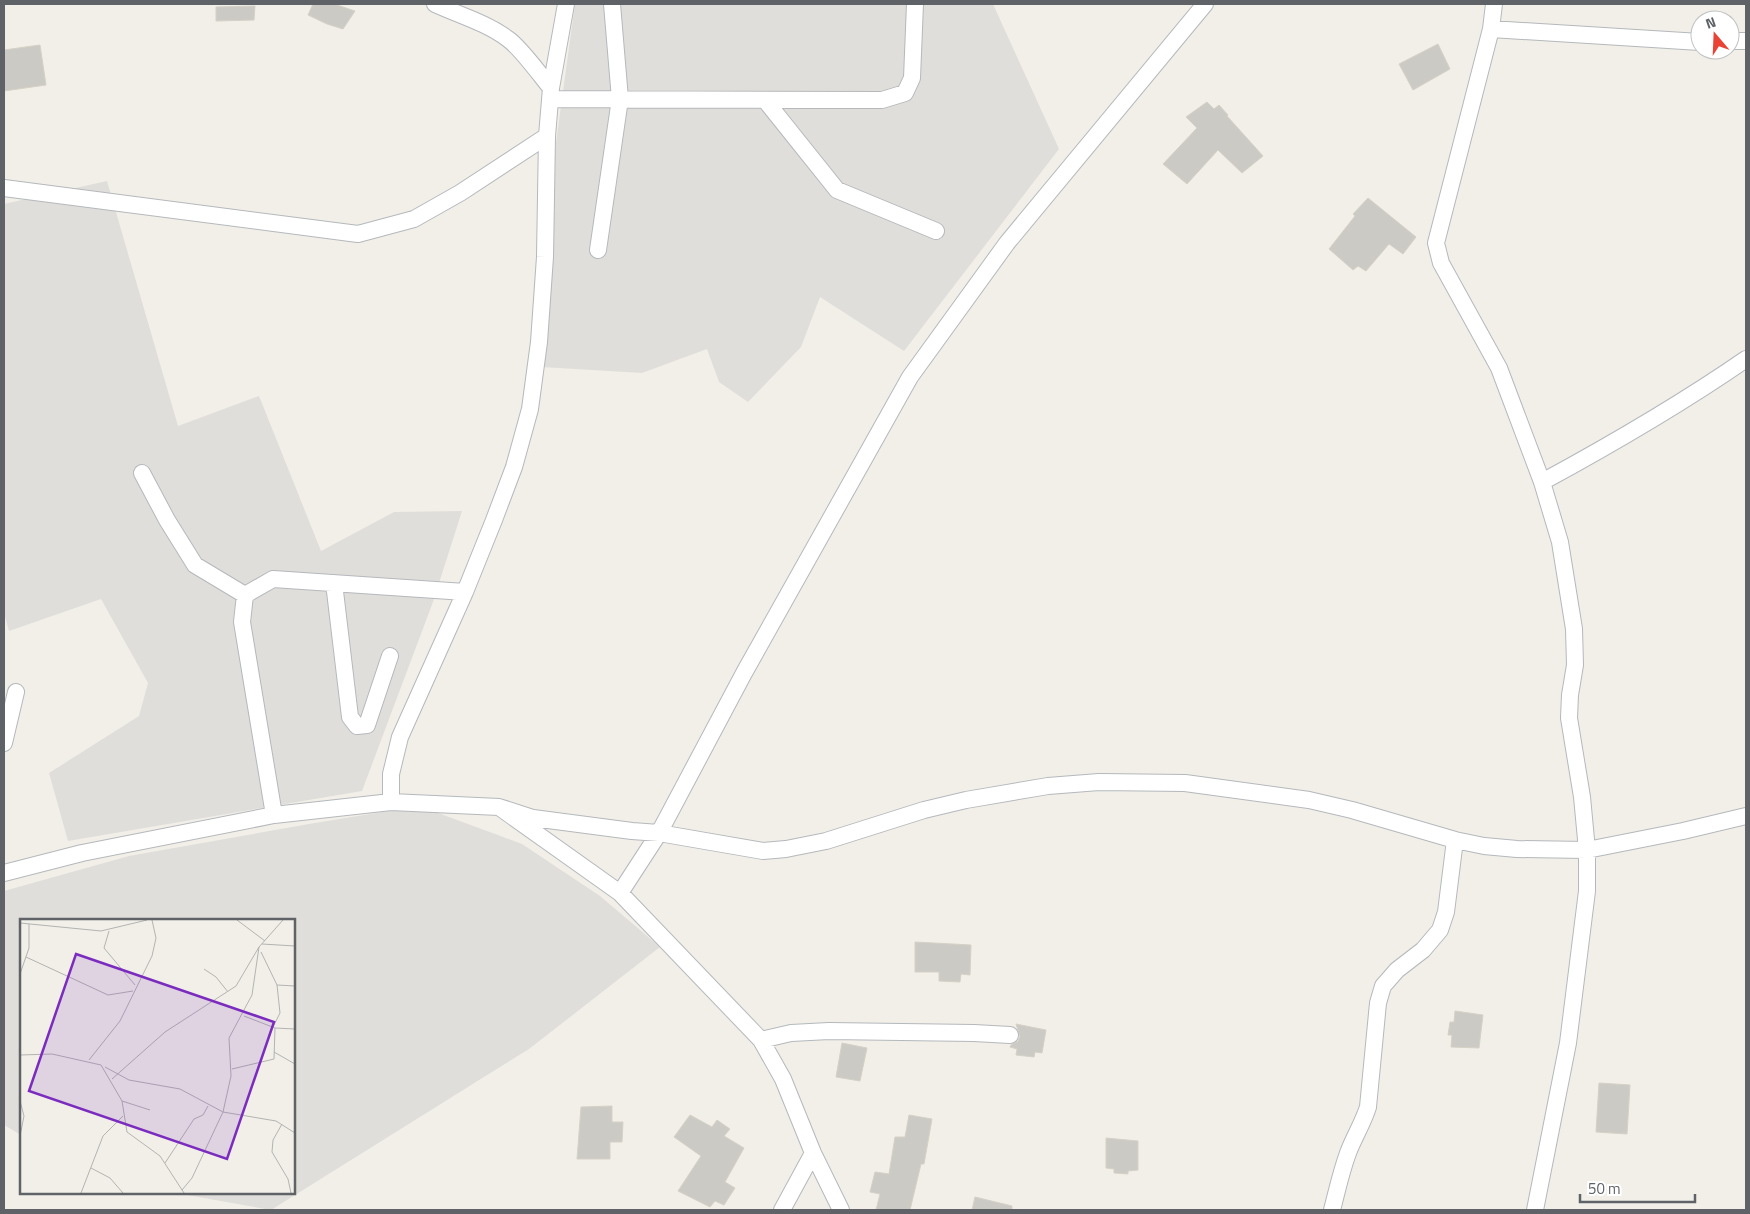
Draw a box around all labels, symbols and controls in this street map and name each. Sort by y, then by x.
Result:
north arrow [1690,10,1740,60]
text: N [1703,11,1719,34]
inset map [20,919,295,1194]
scale bar [1580,1172,1695,1204]
text: 50 m [1588,1177,1621,1200]

